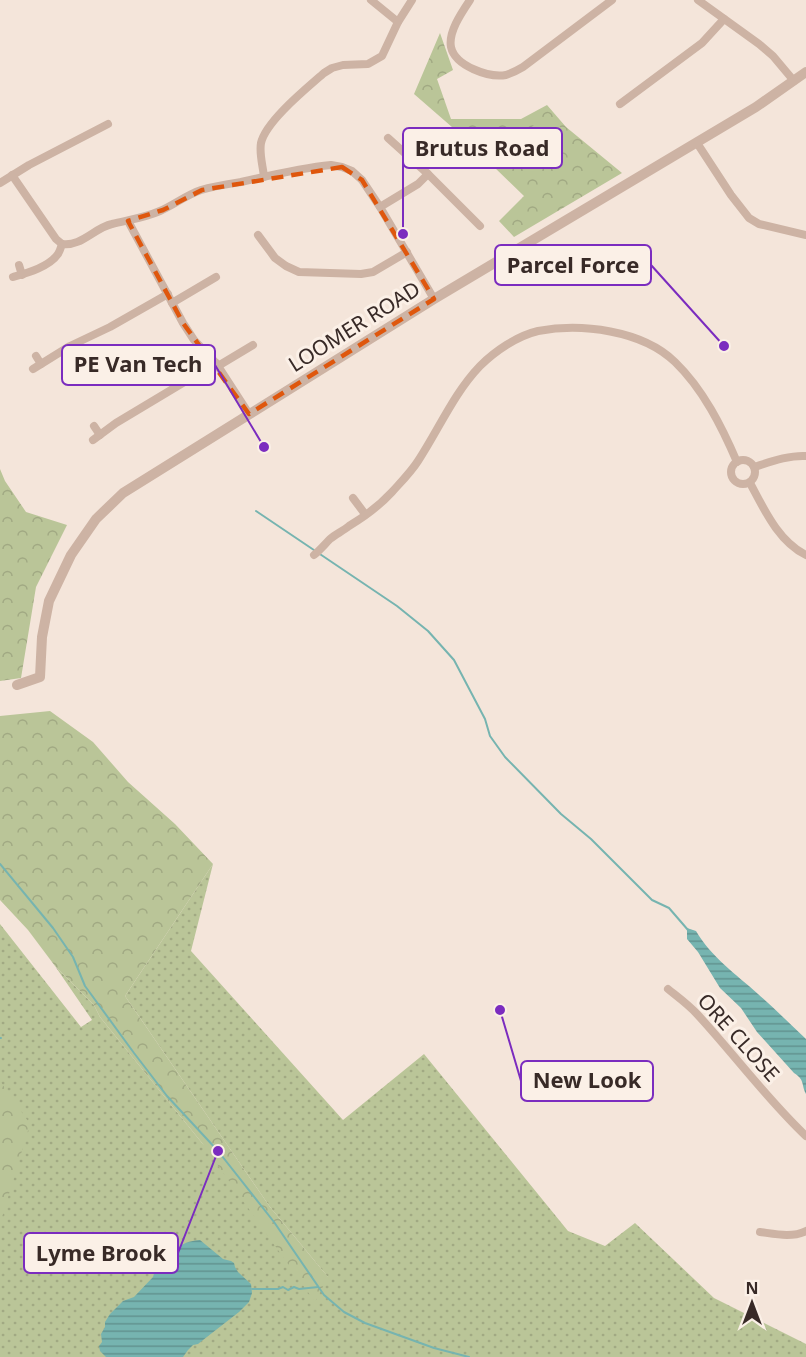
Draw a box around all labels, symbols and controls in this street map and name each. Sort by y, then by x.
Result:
callout: Brutus Road [403,128,562,168]
text: Brutus Road [415,132,549,162]
callout: Parcel Force [495,245,651,285]
text: Parcel Force [507,249,639,279]
street label: LOOMER ROAD [283,274,425,378]
callout: PE Van Tech [62,345,215,385]
text: PE Van Tech [74,348,202,378]
street label: ORE CLOSE [692,987,786,1087]
callout: New Look [521,1061,653,1101]
text: New Look [533,1064,642,1094]
callout: Lyme Brook [24,1233,178,1273]
text: Lyme Brook [36,1237,167,1267]
north arrow [722,1273,782,1333]
text: N [745,1277,759,1299]

